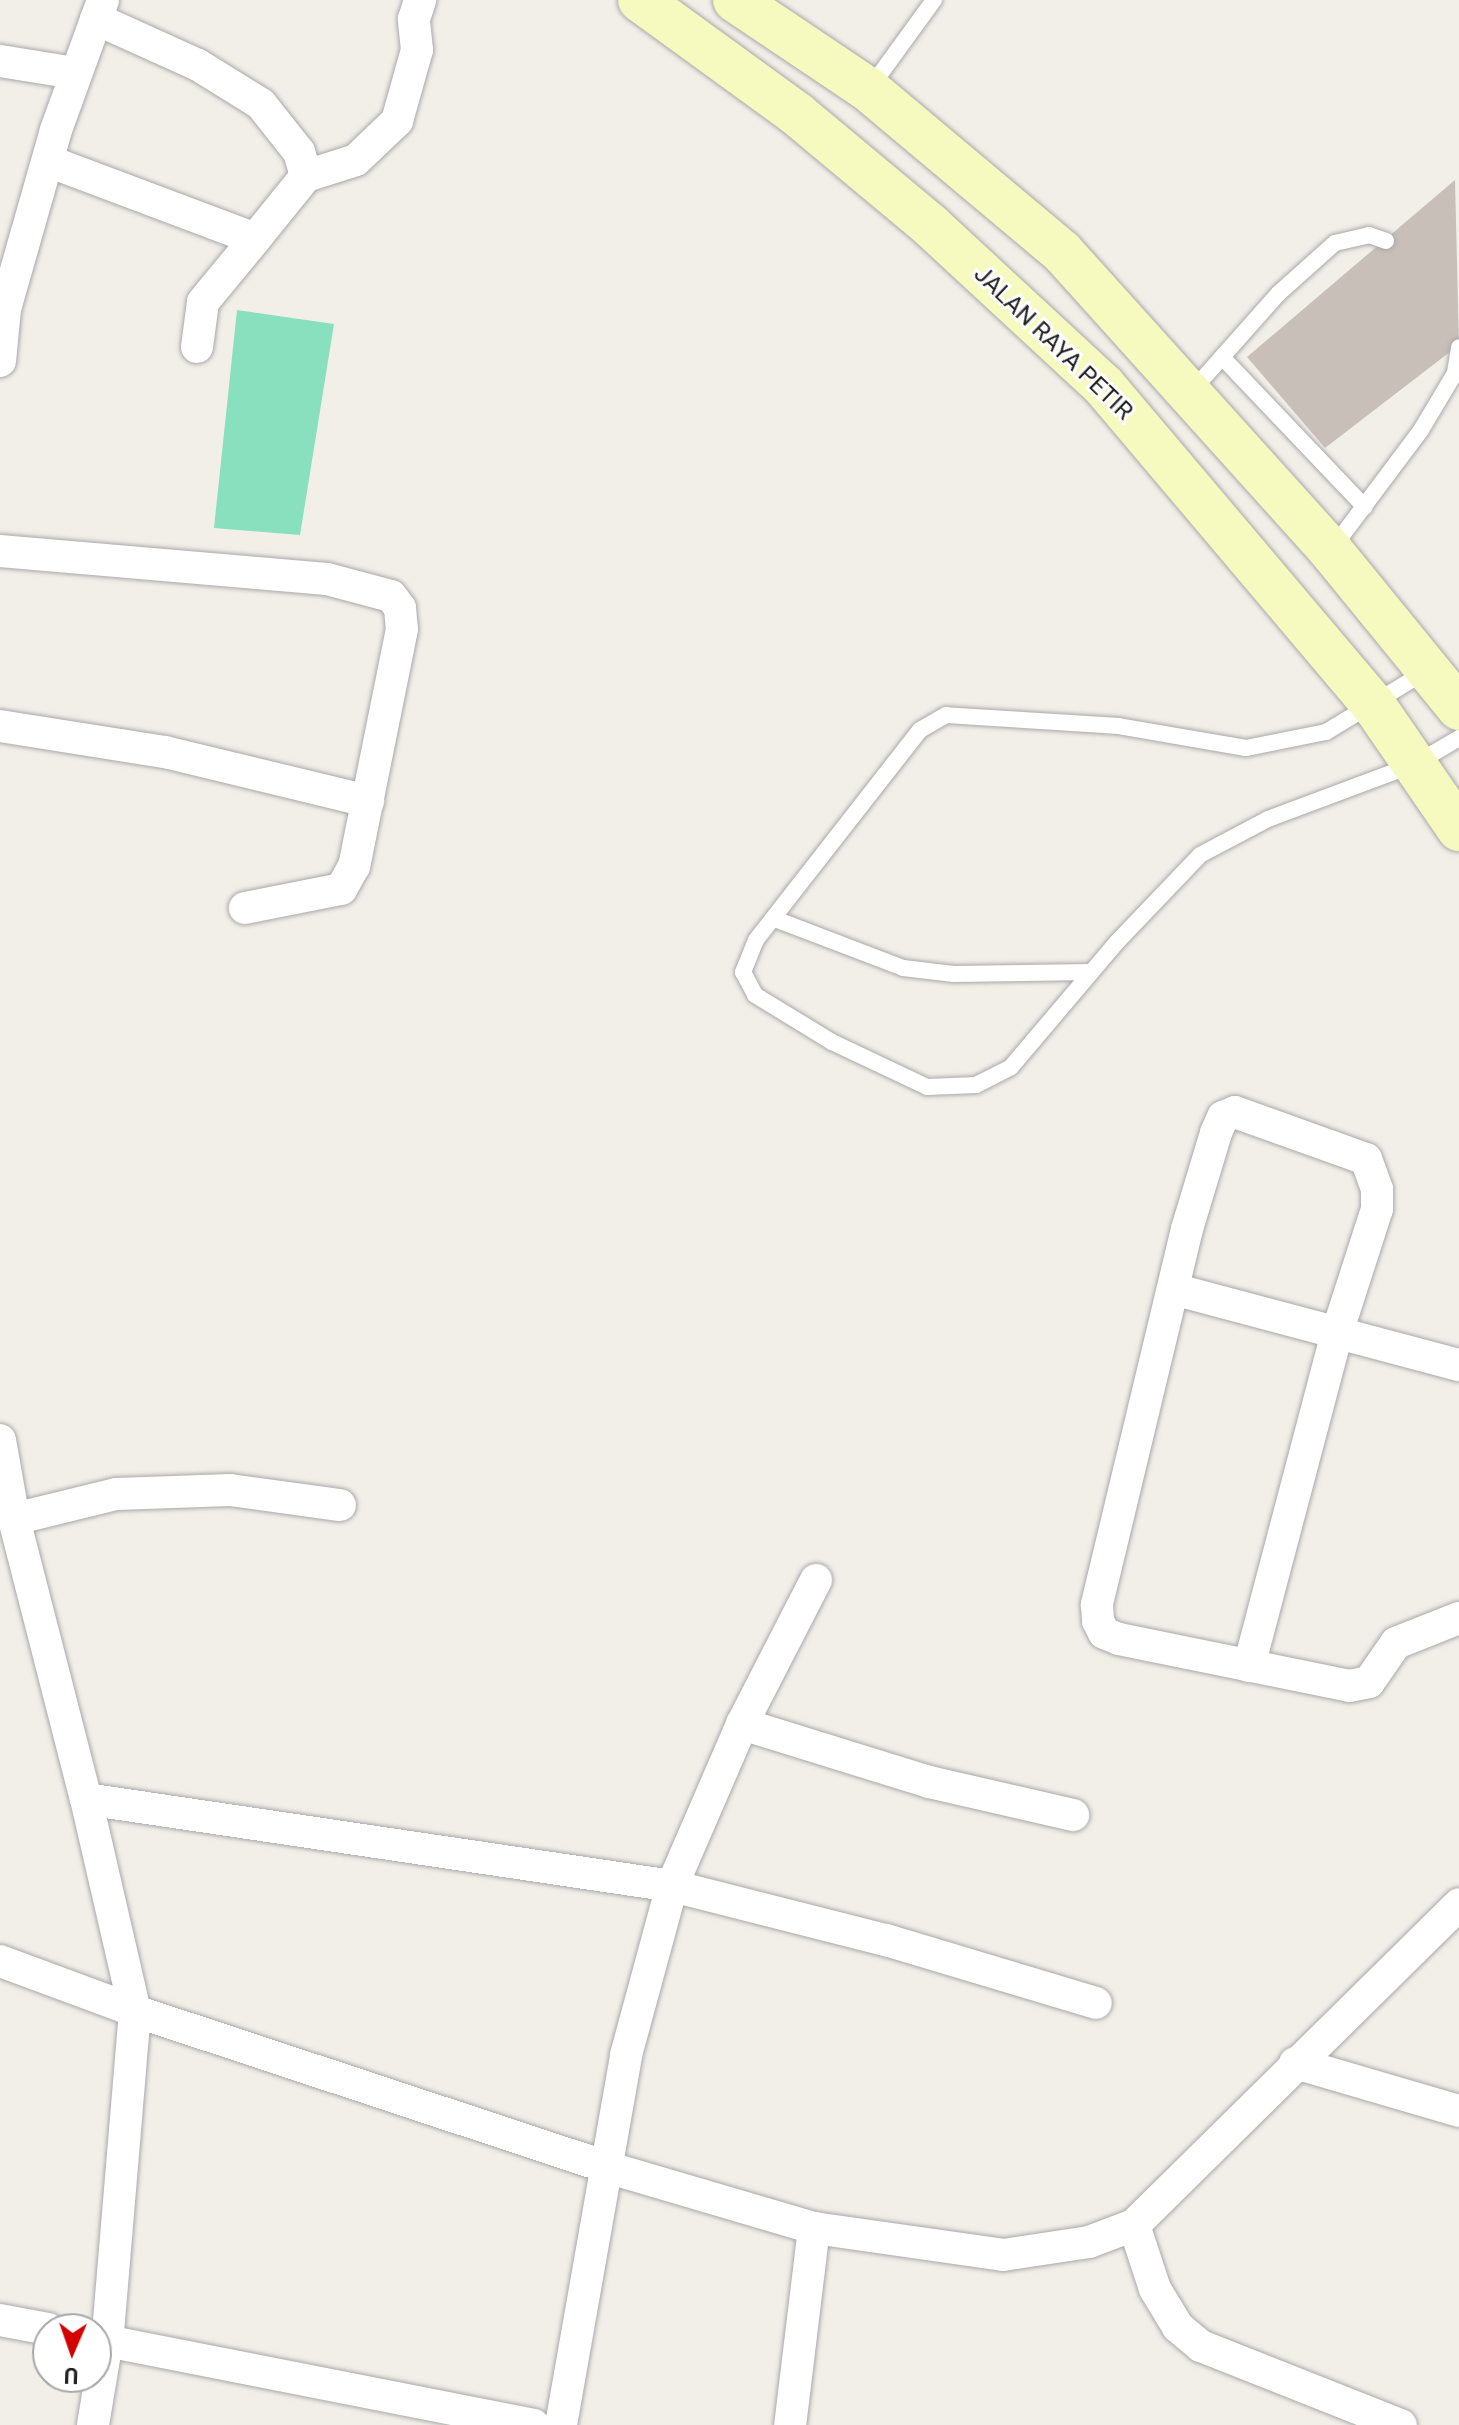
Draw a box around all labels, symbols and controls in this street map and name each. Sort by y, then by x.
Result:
street label: JALAN RAYA PETIR [968,260,1138,426]
north arrow [32,2313,112,2393]
text: U [64,2363,79,2388]

